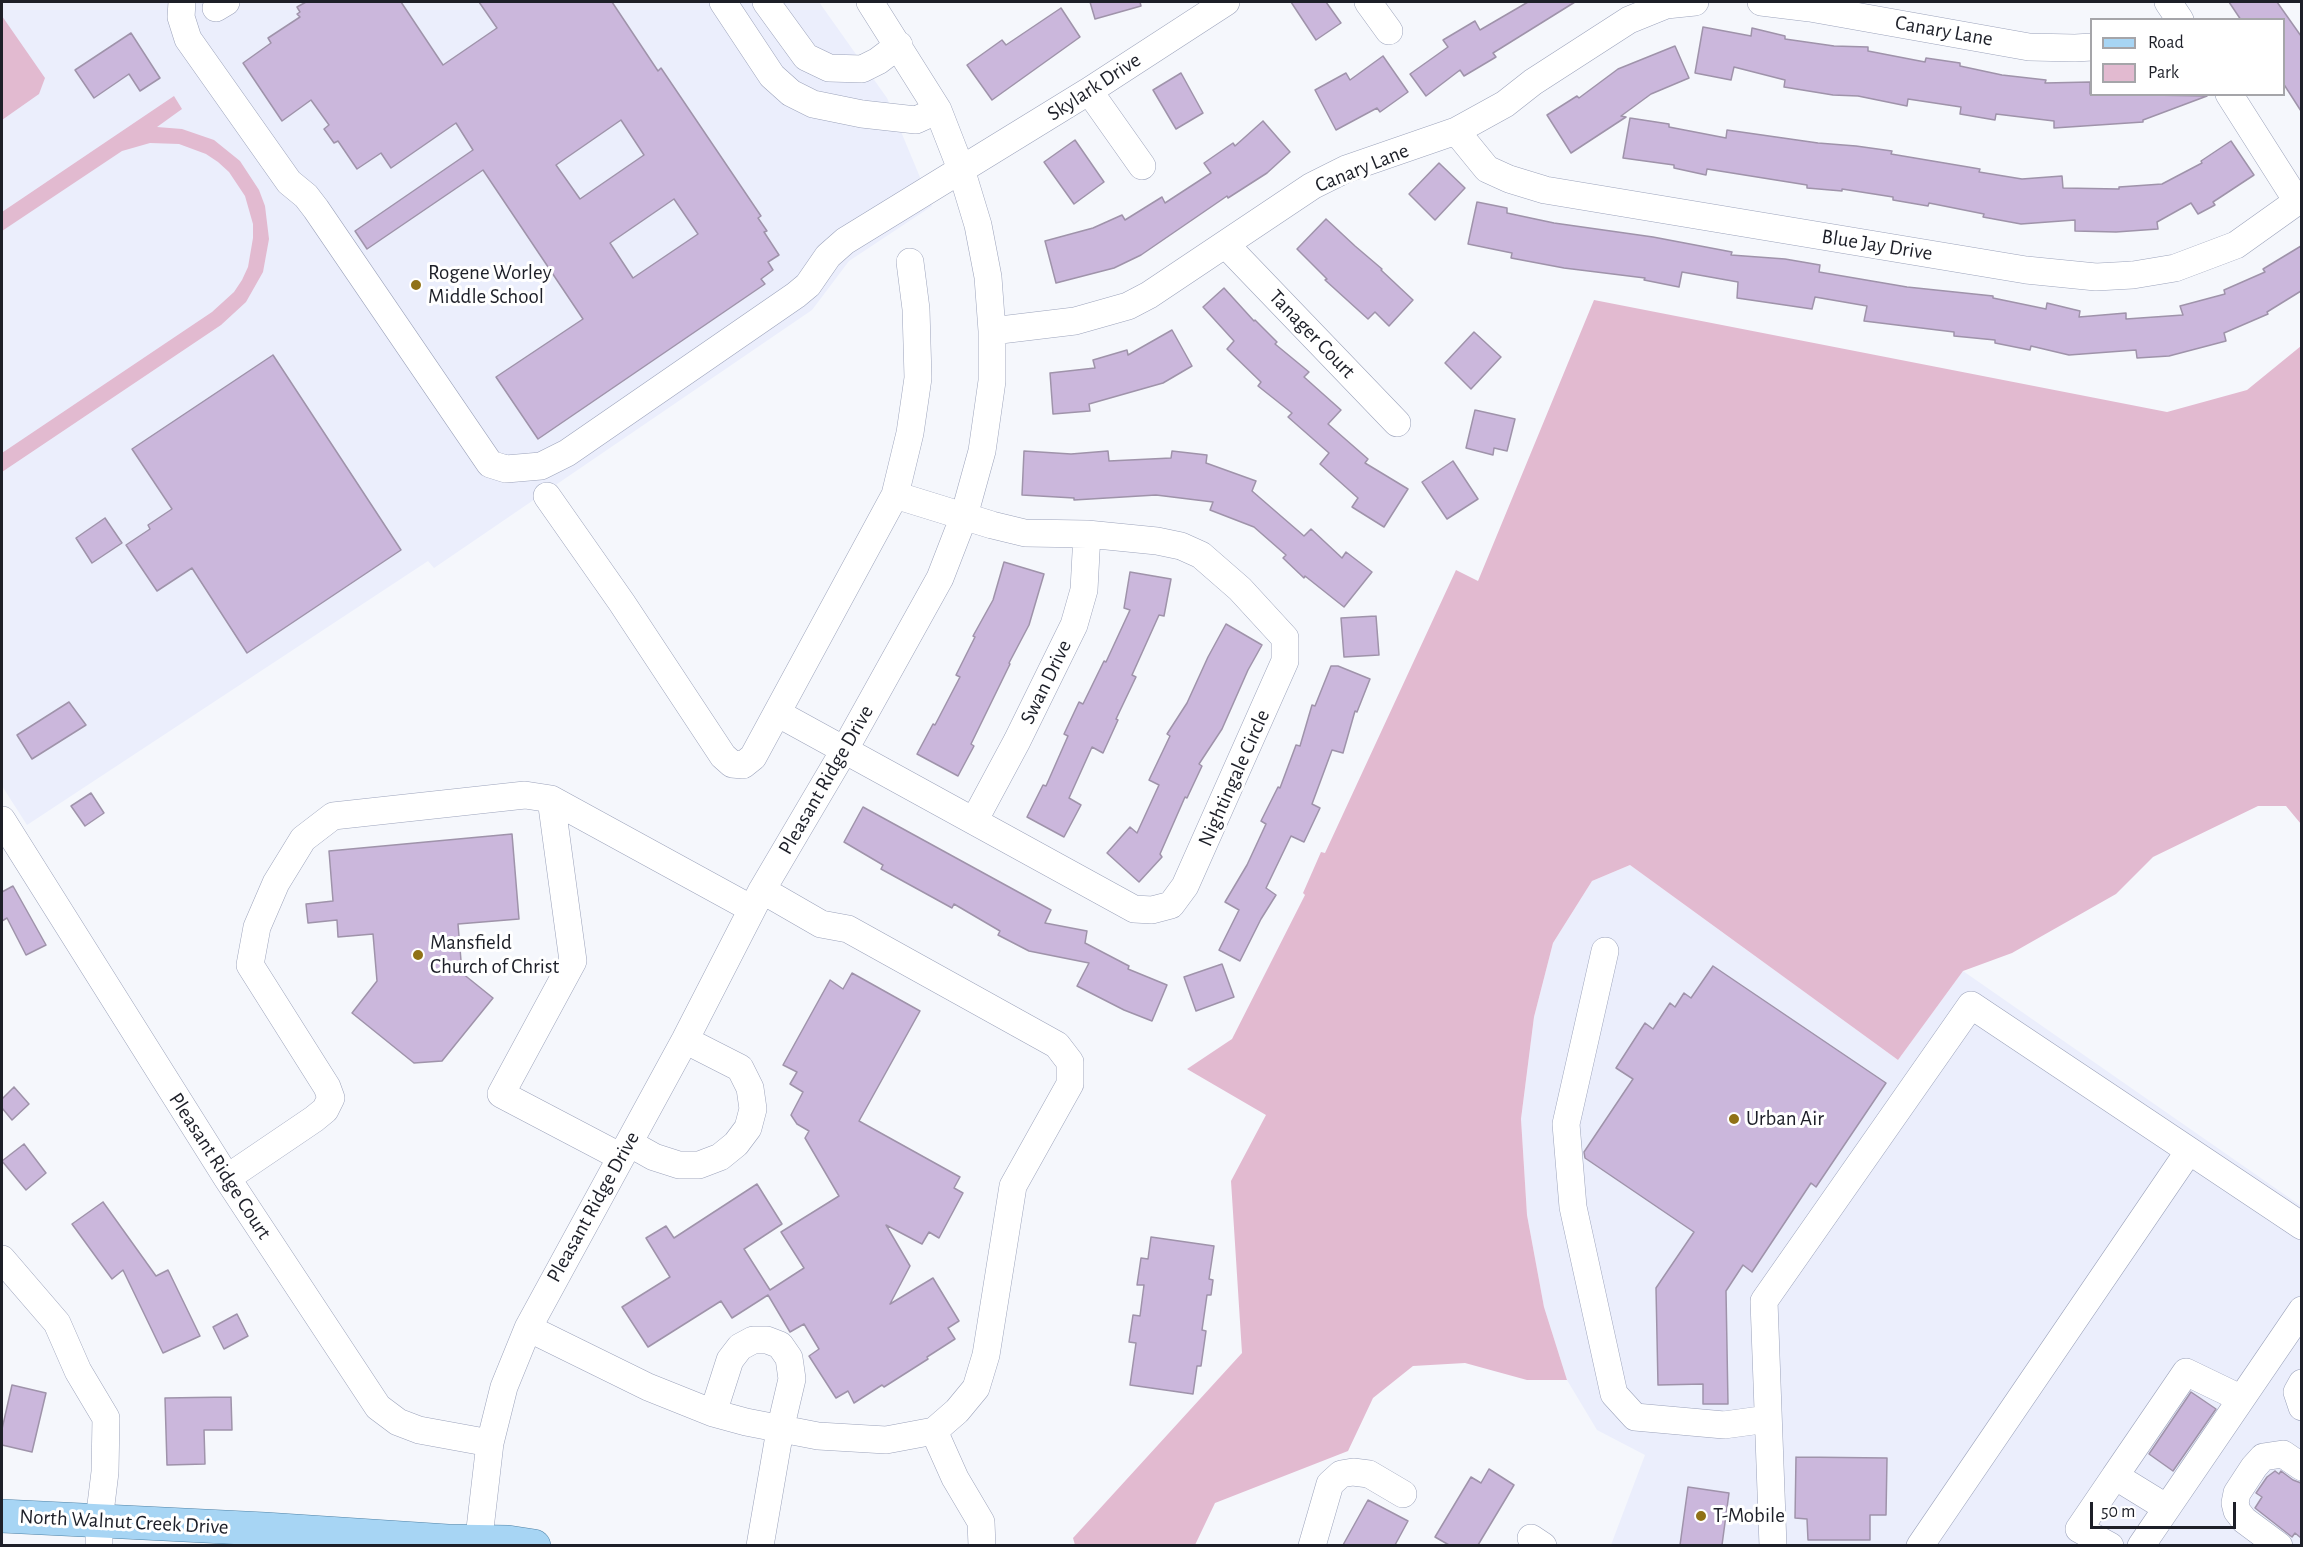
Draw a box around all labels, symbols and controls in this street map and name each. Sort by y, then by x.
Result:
street label: Canary Lane [1893,10,1995,52]
legend [2090,18,2285,96]
text: Road [2148,34,2184,52]
street label: Skylark Drive [1042,47,1146,127]
text: Park [2148,64,2179,82]
street label: Canary Lane [1311,138,1413,198]
street label: Blue Jay Drive [1820,224,1934,266]
place label: Rogene Worley Middle School [428,260,552,310]
marker: Rogene Worley Middle School [409,278,423,292]
street label: Tanager Court [1263,284,1361,384]
street label: Swan Drive [1015,636,1077,728]
street label: Pleasant Ridge Drive [773,701,879,859]
street label: Nightingale Circle [1193,706,1275,850]
place label: Mansfield Church of Christ [430,930,559,980]
marker: Mansfield Church of Christ [411,948,425,962]
street label: Pleasant Ridge Court [163,1088,277,1244]
place label: Urban Air [1746,1106,1824,1132]
marker: Urban Air [1727,1112,1741,1126]
street label: Pleasant Ridge Drive [541,1127,645,1287]
scale bar [2093,1490,2238,1528]
place label: T-Mobile [1713,1503,1785,1529]
text: 50 m [2101,1503,2135,1521]
street label: North Walnut Creek Drive [19,1504,229,1540]
marker: T-Mobile [1694,1509,1708,1523]

